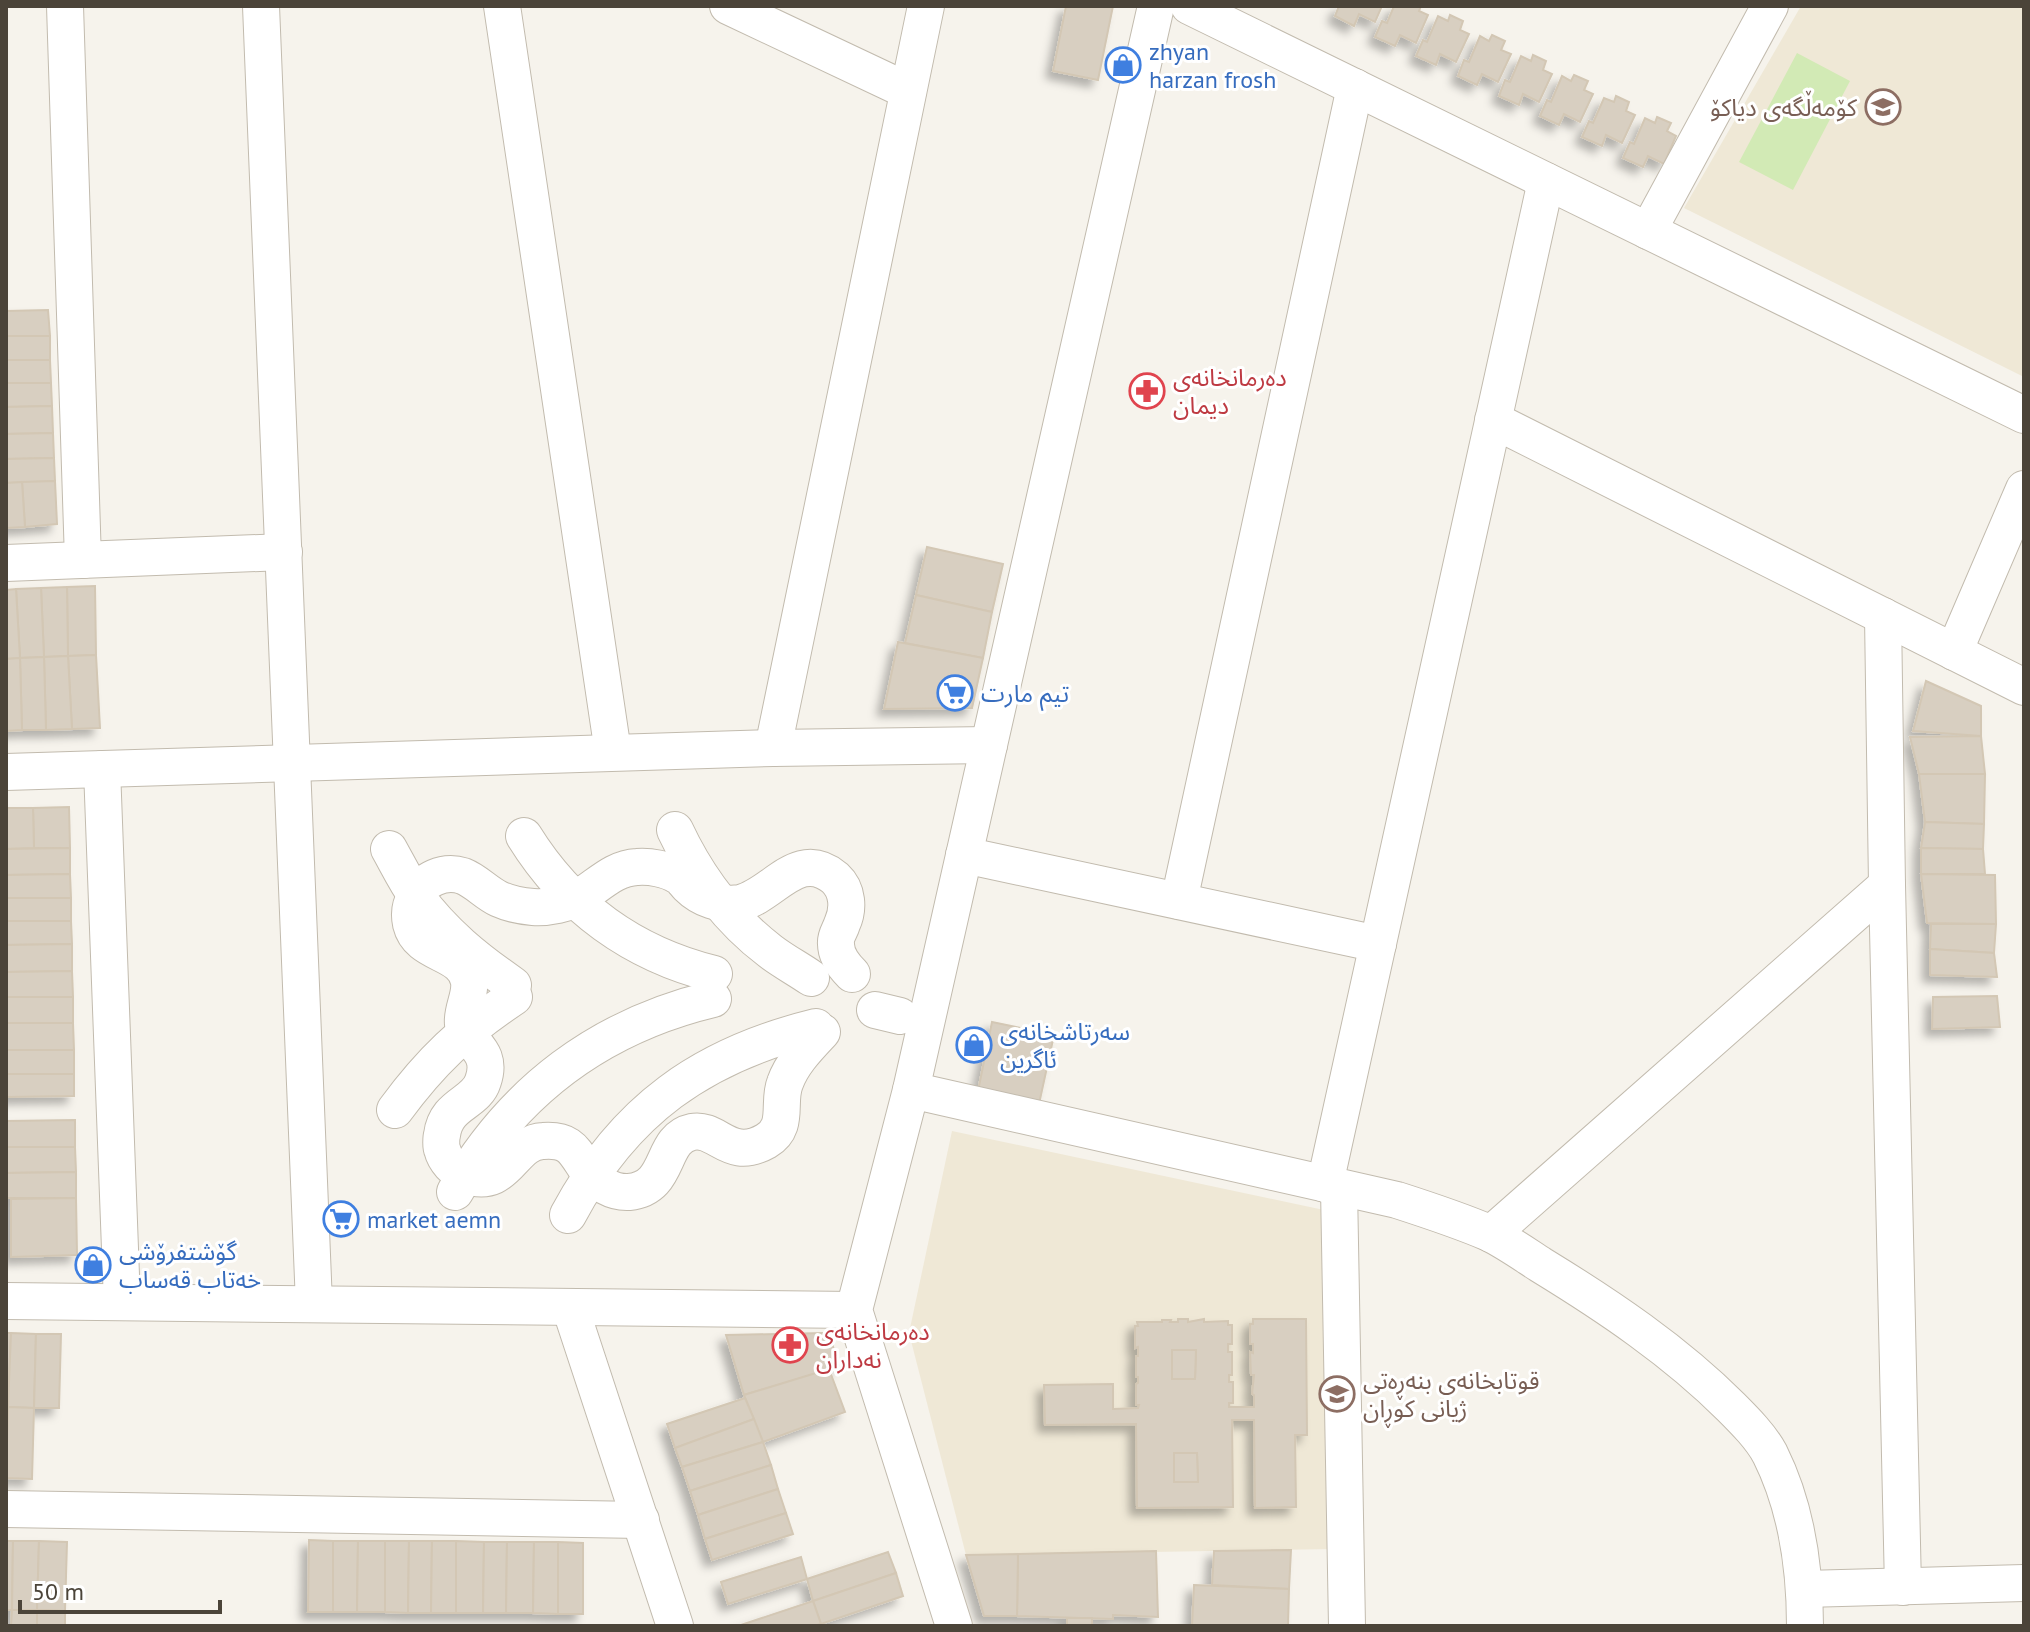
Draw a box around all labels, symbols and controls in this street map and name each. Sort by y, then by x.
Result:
place label: zhyan harzan frosh [1149,36,1276,95]
shop icon: zhyan harzan frosh [1104,46,1142,84]
school or university icon: کۆمەڵگەی دیاکۆ [1864,88,1902,126]
place label: کۆمەڵگەی دیاکۆ [1710,90,1858,123]
place label: دەرمانخانەی دیمان [1173,362,1287,421]
pharmacy icon: دەرمانخانەی دیمان [1128,372,1166,410]
supermarket icon: تیم مارت [936,674,974,712]
place label: تیم مارت [981,678,1069,711]
place label: سەرتاشخانەی ئاگرین [1000,1016,1130,1075]
shop icon: سەرتاشخانەی ئاگرین [955,1026,993,1064]
supermarket icon: market aemn [322,1200,360,1238]
place label: market aemn [367,1204,501,1235]
place label: گۆشتفرۆشی خەتاب قەساب [119,1236,261,1295]
shop icon: گۆشتفرۆشی خەتاب قەساب [74,1246,112,1284]
place label: دەرمانخانەی نەداران [816,1316,930,1375]
pharmacy icon: دەرمانخانەی نەداران [771,1326,809,1364]
place label: قوتابخانەی بنەڕەتی ژیانی کوڕان [1363,1365,1539,1429]
school or university icon: قوتابخانەی بنەڕەتی ژیانی کوڕان [1318,1375,1356,1413]
scale bar [20,1564,220,1614]
text: 50 m [32,1576,84,1607]

